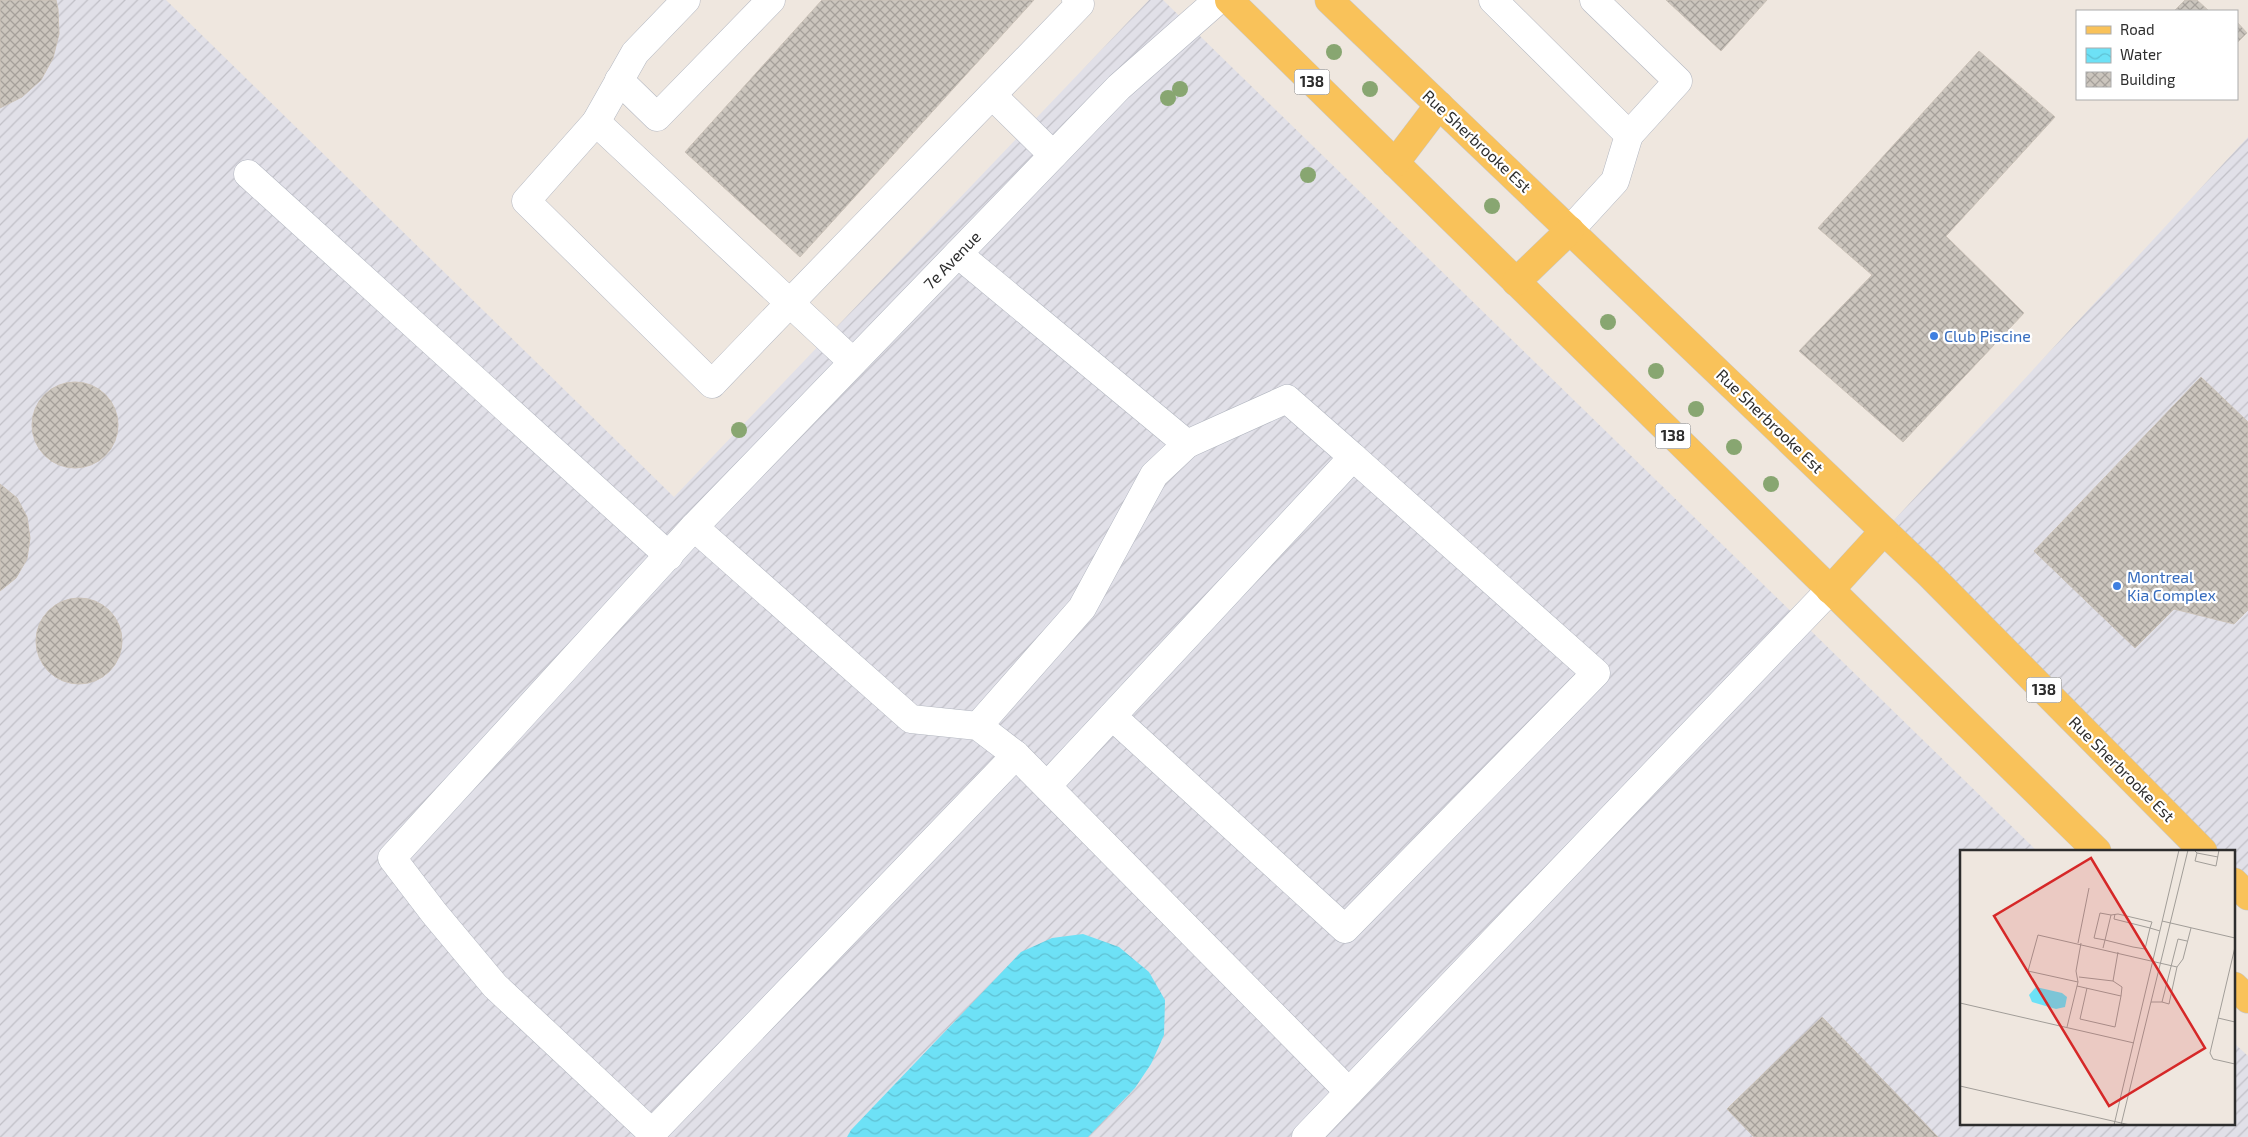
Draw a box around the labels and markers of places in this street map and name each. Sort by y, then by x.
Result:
place label: Club Piscine [1944,326,2031,345]
marker: Club Piscine [1928,330,1940,342]
place label: Montreal Kia Complex [2127,567,2217,604]
marker: Montreal Kia Complex [2111,580,2123,592]

